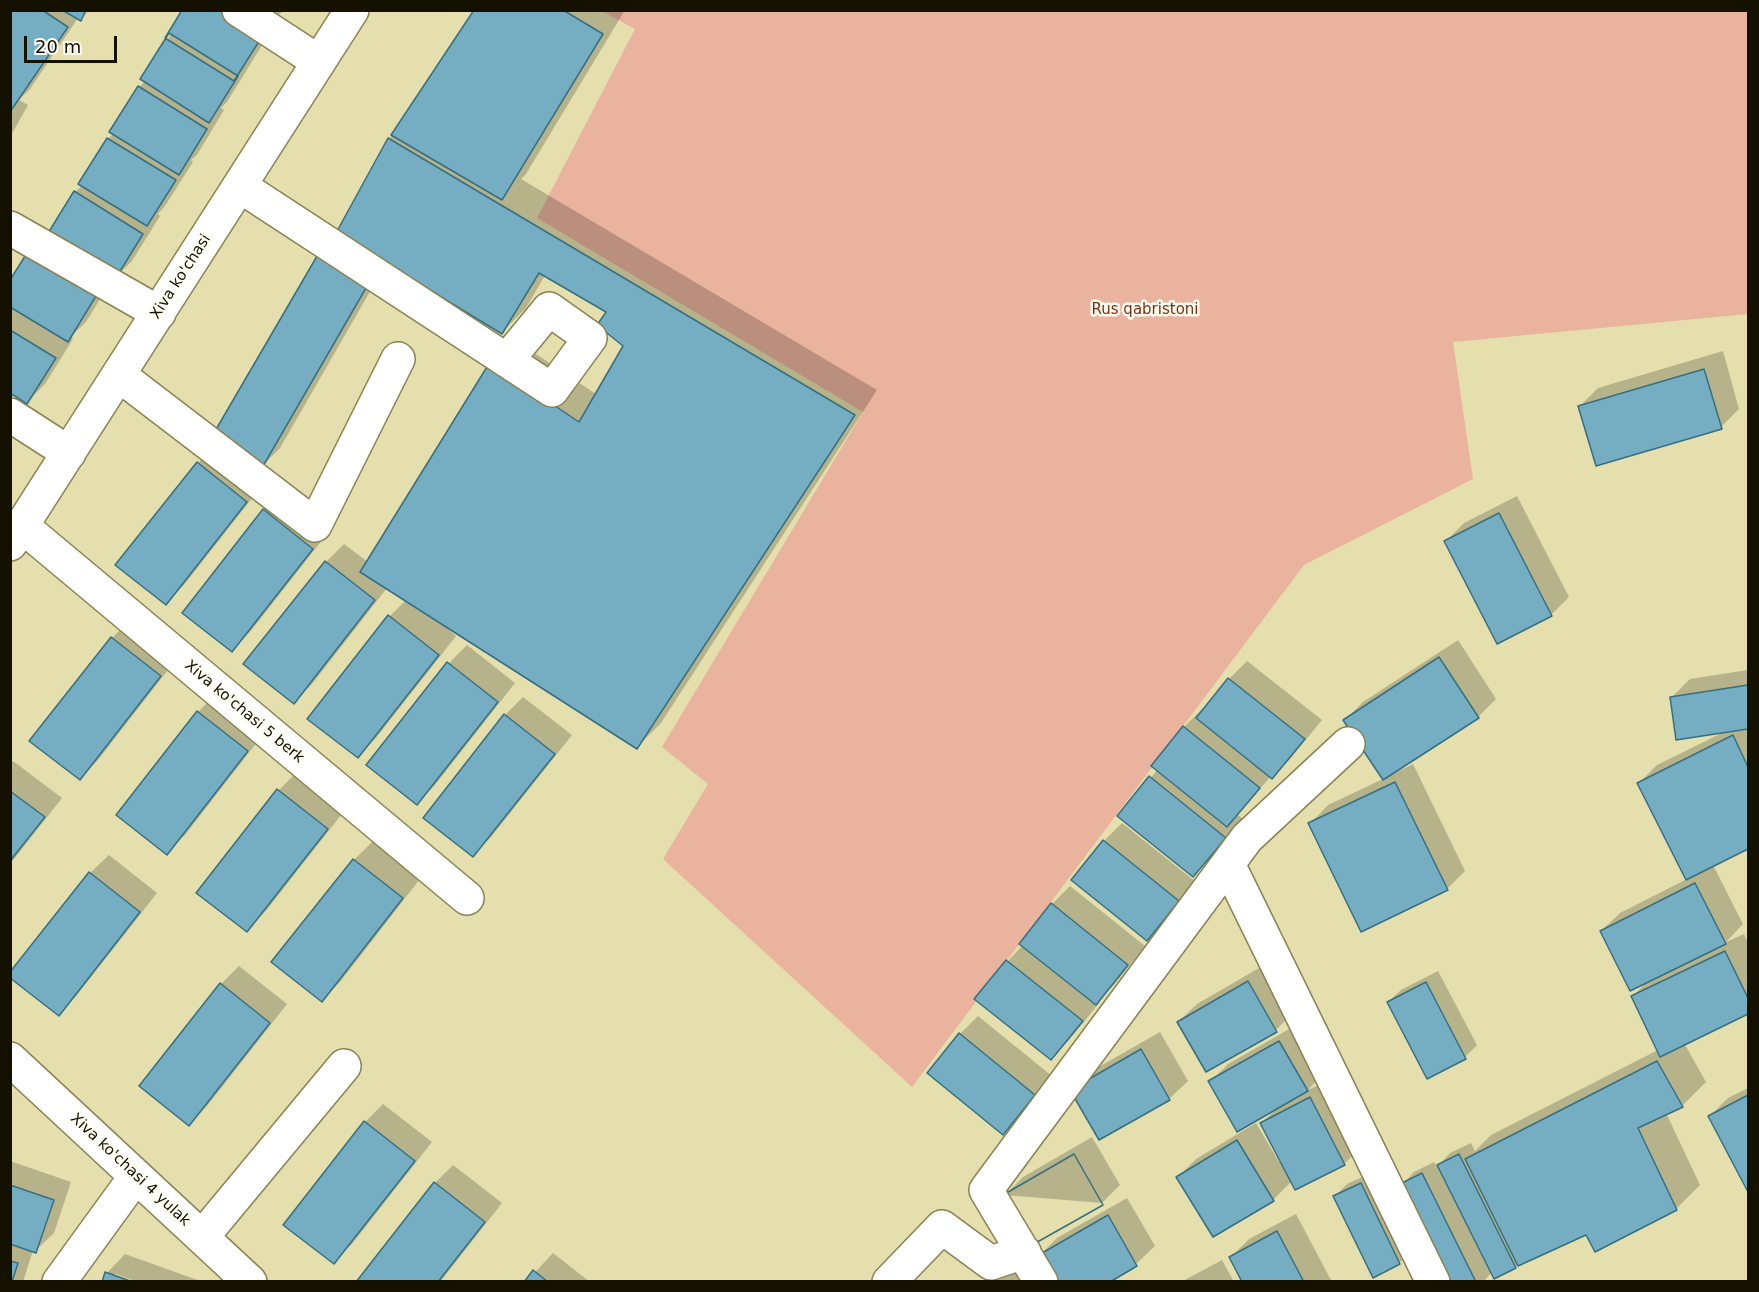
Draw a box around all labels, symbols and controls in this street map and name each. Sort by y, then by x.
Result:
scale bar [27,24,120,62]
text: 20 m [35,36,81,57]
street label: Xiva ko'chasi [147,231,215,323]
park label: Rus qabristoni [1092,301,1198,319]
street label: Xiva ko'chasi 5 berk [181,657,307,767]
street label: Xiva ko'chasi 4 yulak [66,1110,194,1230]

